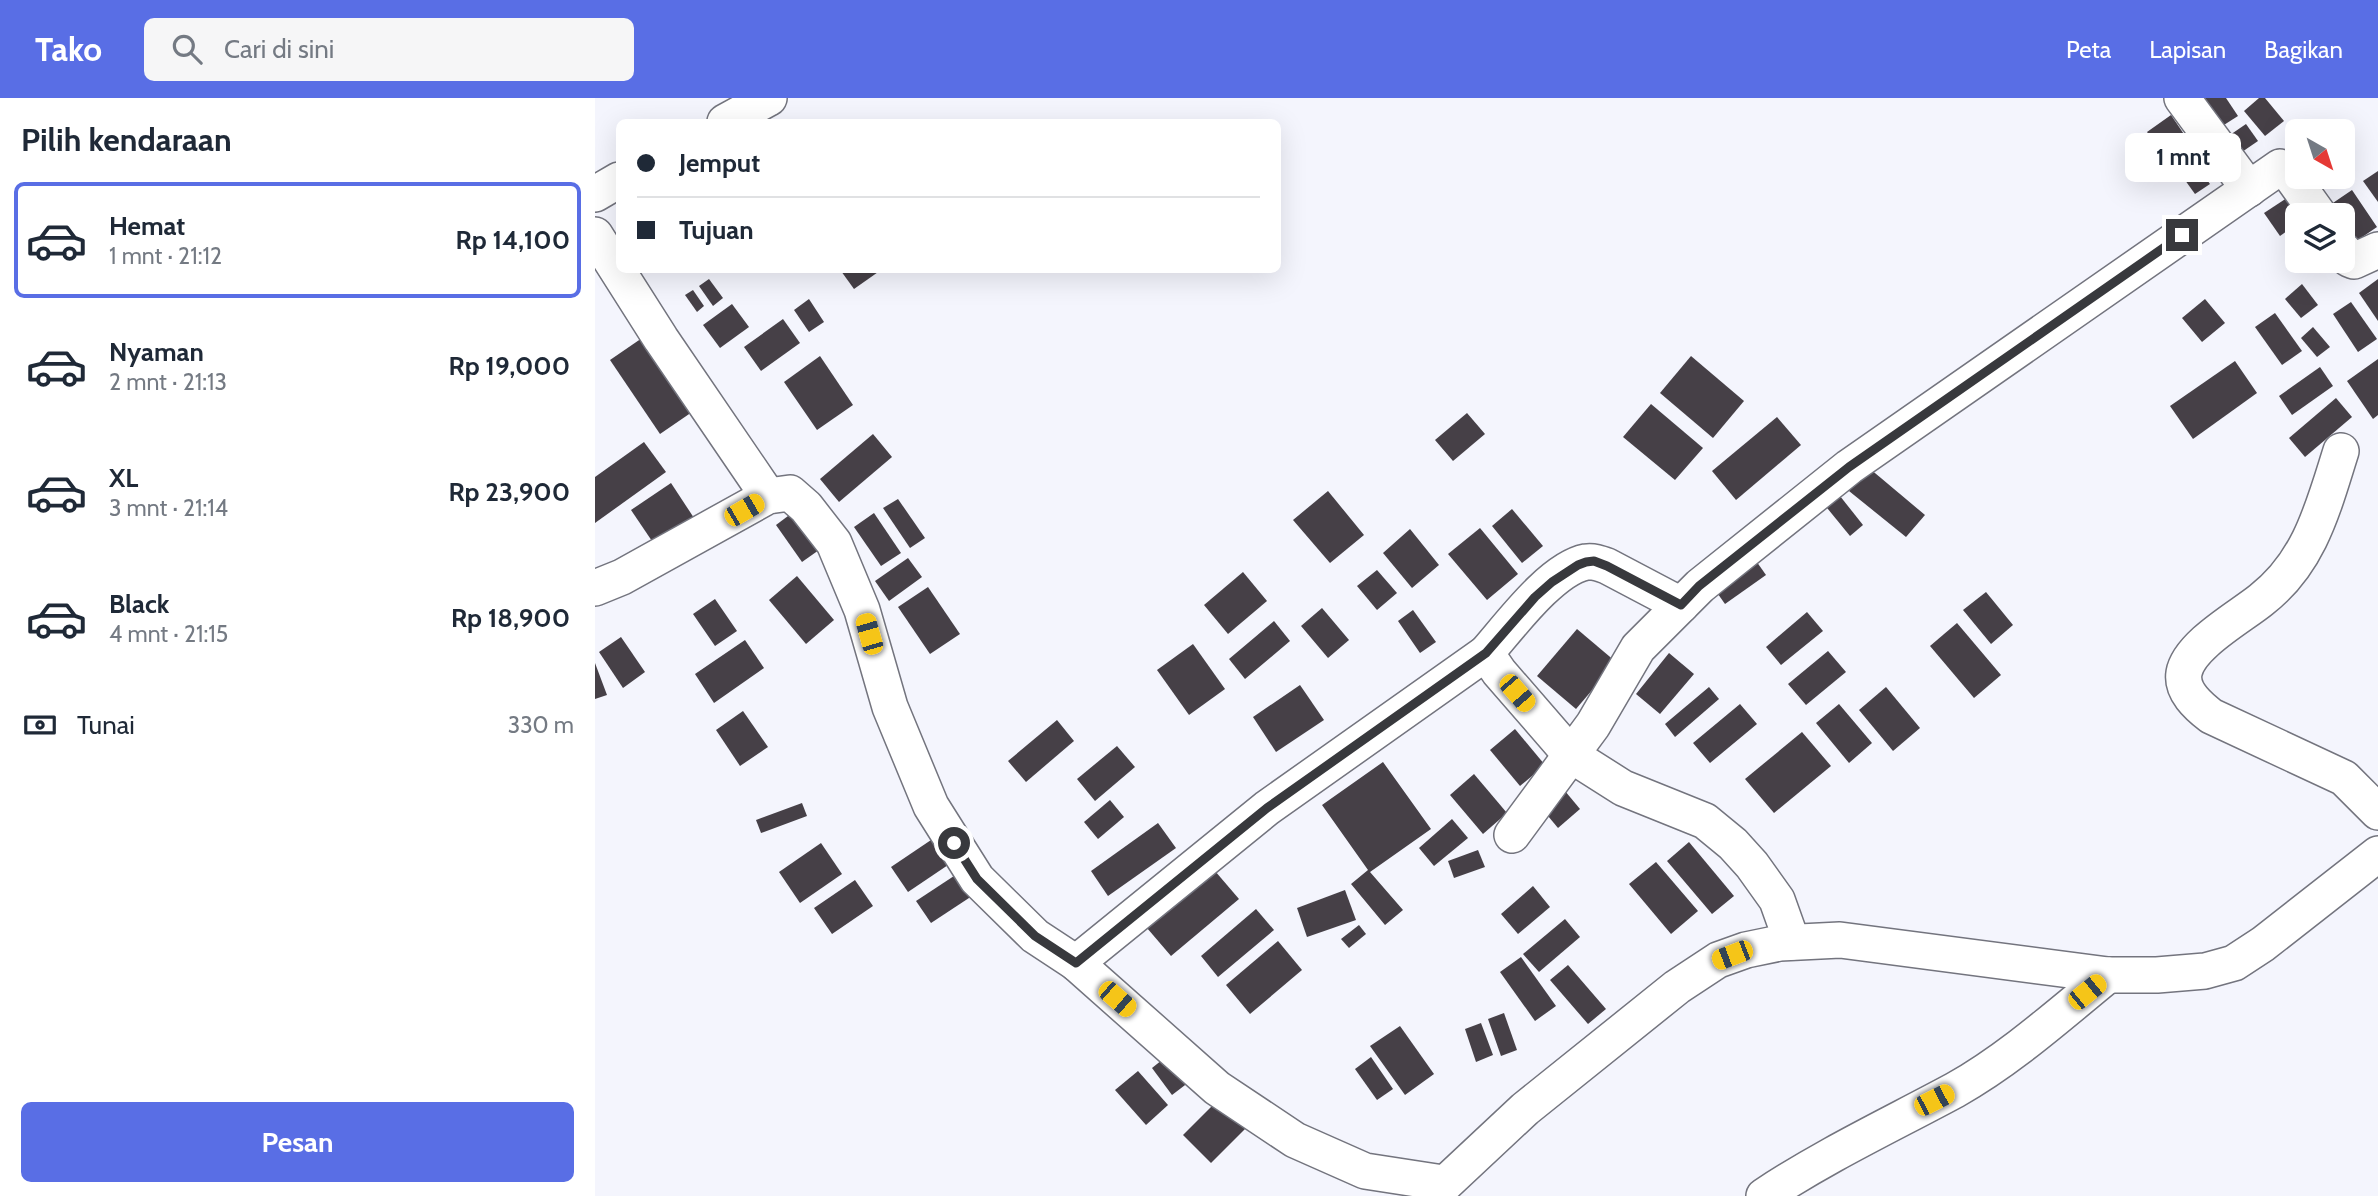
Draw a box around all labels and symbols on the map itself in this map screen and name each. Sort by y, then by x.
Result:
north arrow [2285,119,2355,189]
callout: 1 mnt [2124,134,2240,183]
route end [2166,219,2198,251]
car [721,490,768,530]
car [854,611,885,657]
car [1496,670,1539,716]
route start [938,827,970,859]
car [1709,938,1756,972]
car [2065,971,2110,1013]
car [1095,977,1140,1021]
car [1911,1081,1958,1119]

